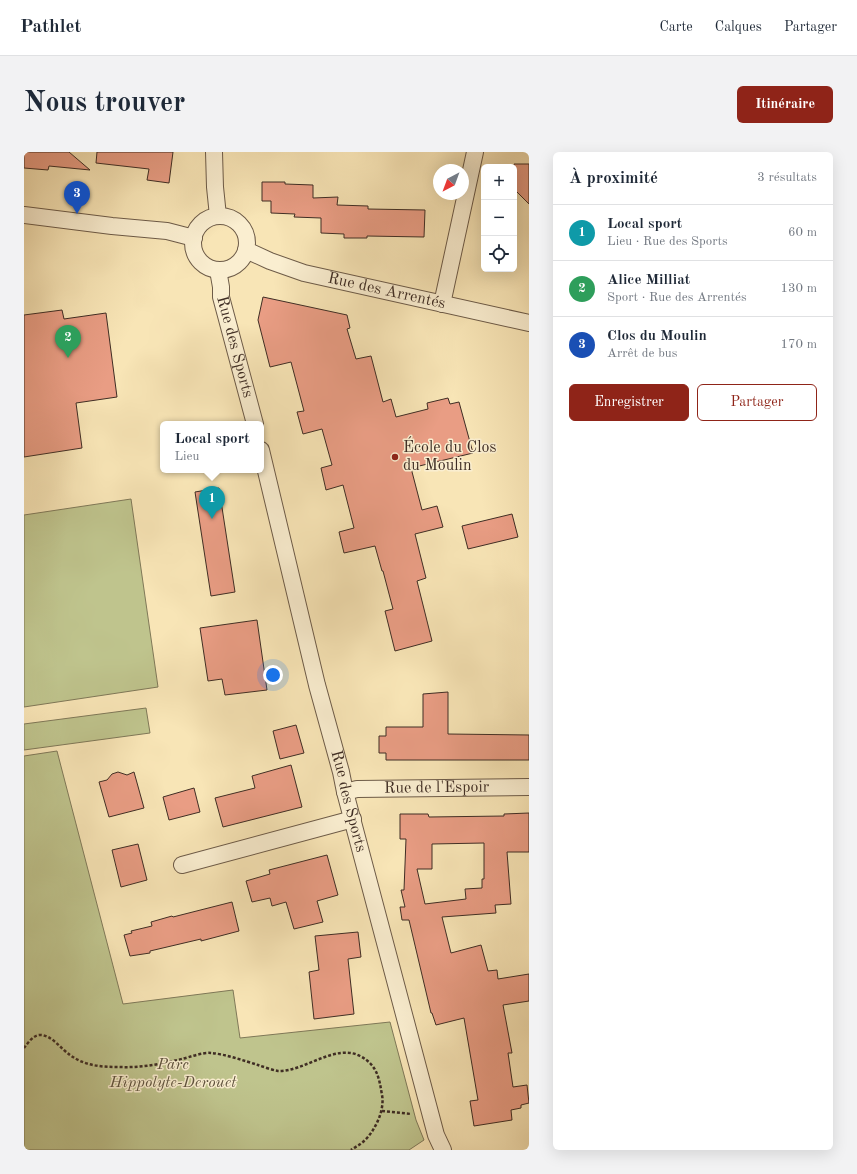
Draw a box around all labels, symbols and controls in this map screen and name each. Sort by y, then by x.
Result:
text: Pathlet [20,18,81,37]
text: Carte [659,20,693,34]
text: Calques [715,20,762,34]
text: Partager [784,20,837,34]
button: Itinéraire [737,86,833,123]
text: Nous trouver [24,90,185,118]
north arrow [433,164,469,200]
map controls [481,164,517,272]
button: + [481,164,517,200]
text: À proximité [569,170,658,187]
text: 3 résultats [757,171,817,184]
pin: 3 [64,181,90,214]
button: − [481,200,517,236]
text: Local sport [607,217,682,232]
text: 1 [578,226,586,239]
text: 60 m [788,226,817,239]
text: Lieu · Rue des Sports [607,235,728,248]
button: locate [481,236,517,272]
street label: Rue des Arrentés [326,270,447,312]
text: Alice Milliat [607,273,690,288]
text: 2 [578,282,586,295]
text: 130 m [780,282,817,295]
text: Sport · Rue des Arrentés [607,291,747,304]
street label: Rue des Sports [213,295,256,399]
pin: 2 [55,325,81,358]
text: Clos du Moulin [607,329,707,344]
text: 3 [578,338,586,351]
text: 170 m [780,338,817,351]
text: Arrêt de bus [607,347,677,360]
button: Enregistrer [569,384,689,421]
button: Partager [697,384,817,421]
popup [160,421,264,473]
text: Local sport [174,432,250,447]
place label: École du Clos du Moulin [403,436,496,474]
text: Lieu [174,450,200,463]
marker: École du Clos du Moulin [390,452,400,462]
pin: 1 [199,486,225,519]
your location [263,665,283,685]
street label: Rue des Sports [327,749,369,854]
street label: Rue de l'Espoir [384,779,490,797]
park label: Parc Hippolyte-Derouet [109,1057,237,1091]

